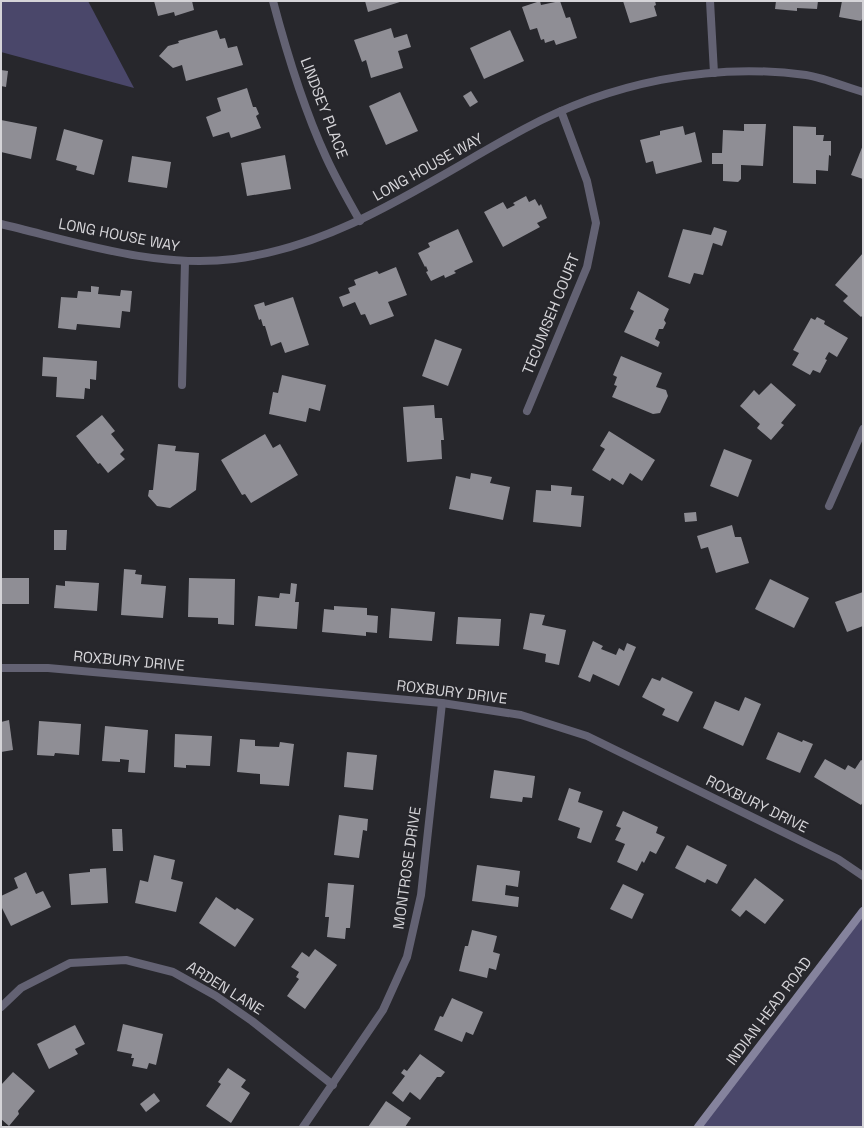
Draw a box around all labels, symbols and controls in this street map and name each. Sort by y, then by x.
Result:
street label: LINDSEY PLACE [296,55,352,161]
street label: LONG HOUSE WAY [369,128,486,205]
street label: LONG HOUSE WAY [57,213,181,256]
street label: TECUMSEH COURT [518,250,584,377]
street label: ROXBURY DRIVE [73,646,185,675]
street label: ROXBURY DRIVE [396,675,509,708]
street label: ROXBURY DRIVE [703,771,811,837]
street label: MONTROSE DRIVE [388,805,425,930]
street label: INDIAN HEAD ROAD [722,953,816,1069]
street label: ARDEN LANE [183,956,267,1019]

